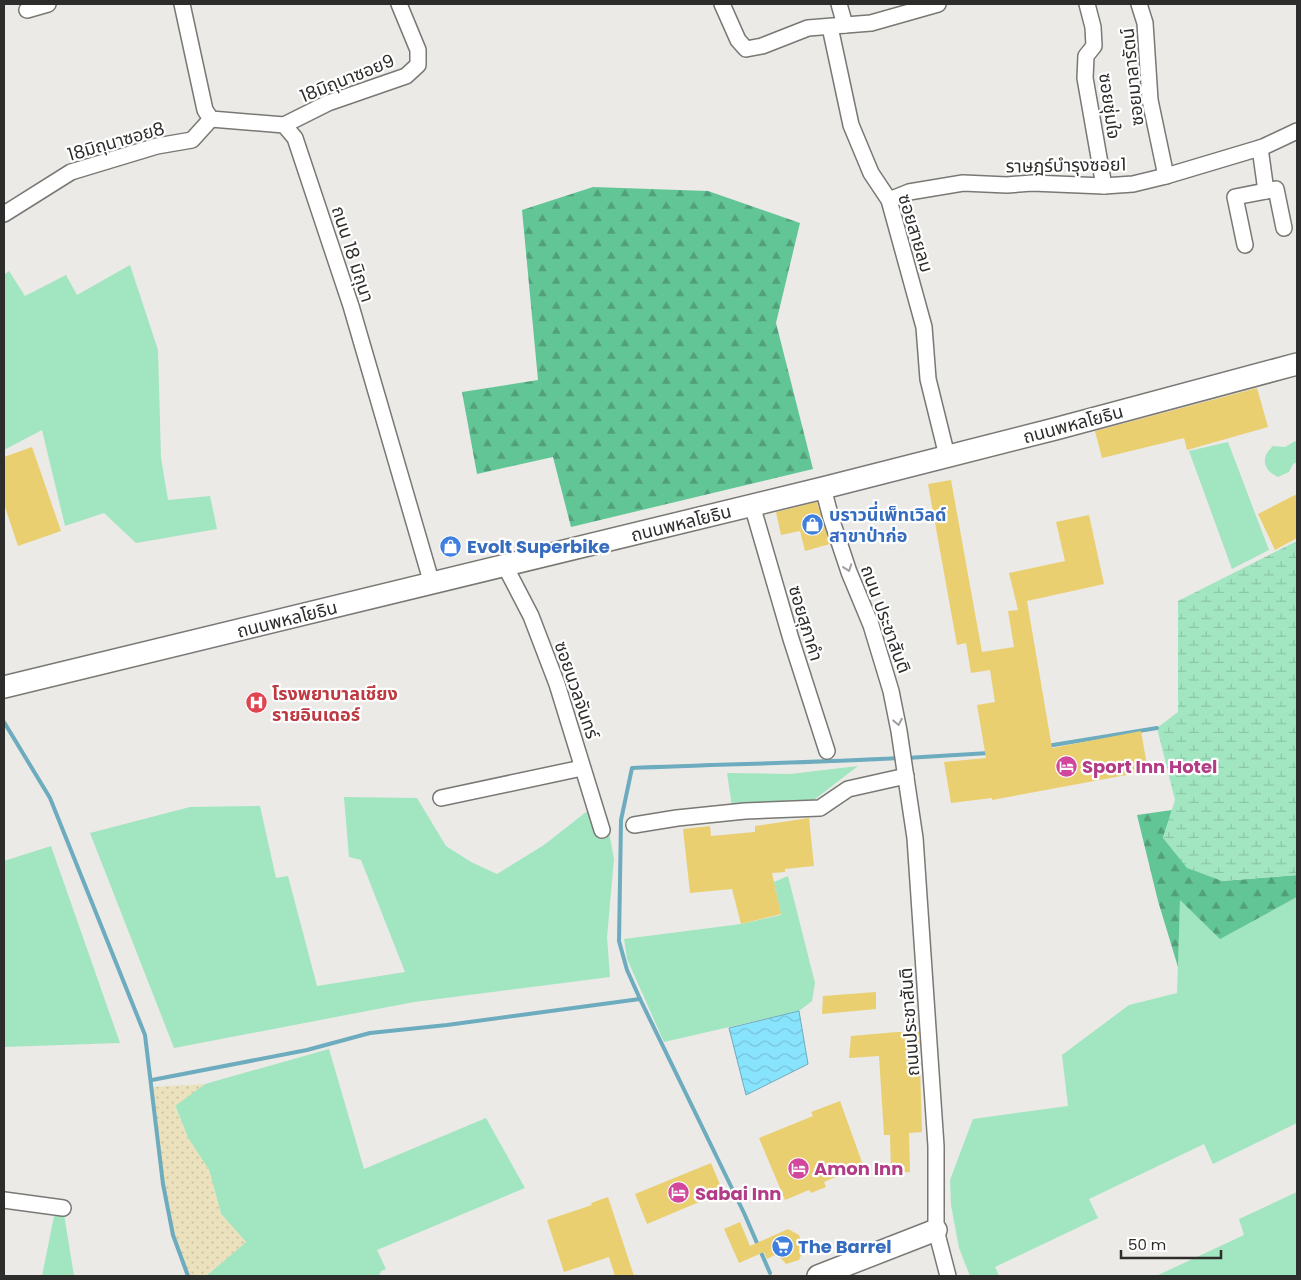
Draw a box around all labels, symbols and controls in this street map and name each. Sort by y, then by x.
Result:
street label: ซอยมาลารัตน์ [1114,27,1150,127]
street label: 18มิถุนาซอย9 [296,48,398,108]
street label: ซอยชุ่มใจ [1093,71,1127,141]
street label: 18มิถุนาซอย8 [65,115,167,167]
street label: ราษฎร์บำรุงซอย1 [1005,151,1127,179]
street label: ซอยสายลม [892,191,940,275]
street label: ถนน 18 มิถุนา [326,203,380,305]
street label: ถนนพหลโยธิน [1020,399,1126,449]
street label: ถนนพหลโยธิน [628,498,734,548]
place label: บราวนี่เพ็ทเวิลด์ สาขาป่าก่อ [829,501,947,548]
shop icon: บราวนี่เพ็ทเวิลด์ สาขาป่าก่อ [801,512,825,536]
shop icon: Evolt Superbike [439,534,463,558]
place label: Evolt Superbike [467,534,610,559]
street label: ถนน ประชาสันติ [855,561,917,677]
one-way arrow [842,563,852,572]
street label: ซอยสุภาคำ [783,582,829,664]
street label: ถนนพหลโยธิน [234,594,340,644]
street label: ซอยนวลจันทร์ [549,638,606,743]
place label: โรงพยาบาลเชียง รายอินเดอร์ [272,681,398,727]
hospital icon: โรงพยาบาลเชียง รายอินเดอร์ [244,691,268,715]
one-way arrow [892,718,902,726]
hotel icon: Sport Inn Hotel [1054,754,1078,778]
place label: Sport Inn Hotel [1082,754,1217,779]
street label: ถนนประชาสันติ [893,967,925,1077]
hotel icon: Amon Inn [786,1156,810,1180]
place label: Amon Inn [814,1156,903,1181]
hotel icon: Sabai Inn [667,1181,691,1205]
place label: Sabai Inn [695,1181,781,1206]
scale bar [1121,1228,1221,1260]
supermarket icon: The Barrel [770,1234,794,1258]
place label: The Barrel [798,1234,892,1259]
text: 50 m [1128,1234,1166,1255]

